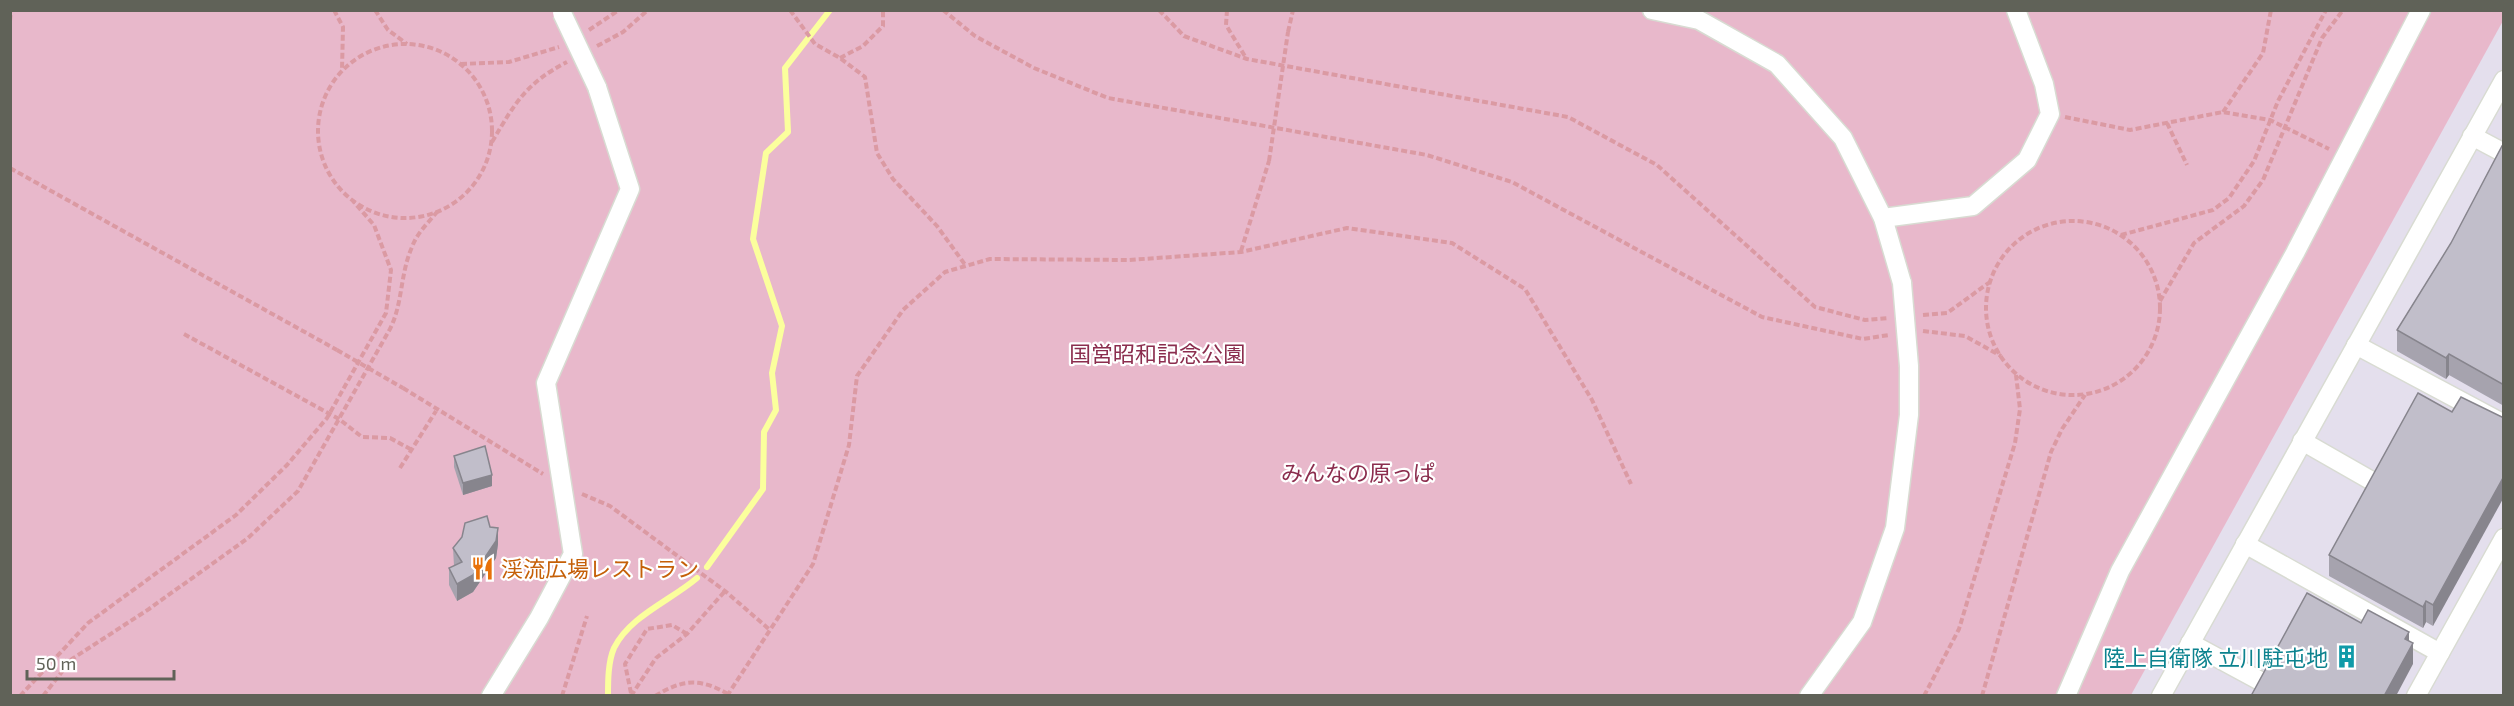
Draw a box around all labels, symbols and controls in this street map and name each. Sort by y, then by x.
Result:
park label: 国営昭和記念公園 [1069,340,1245,366]
park label: みんなの原っぱ [1281,459,1435,485]
restaurant icon: 渓流広場レストラン [470,555,496,581]
place label: 渓流広場レストラン [501,555,699,581]
scale bar [27,643,174,681]
place label: 陸上自衛隊 立川駐屯地 [2103,644,2328,670]
building icon: 陸上自衛隊 立川駐屯地 [2333,644,2359,670]
text: 50 m [36,652,76,674]

